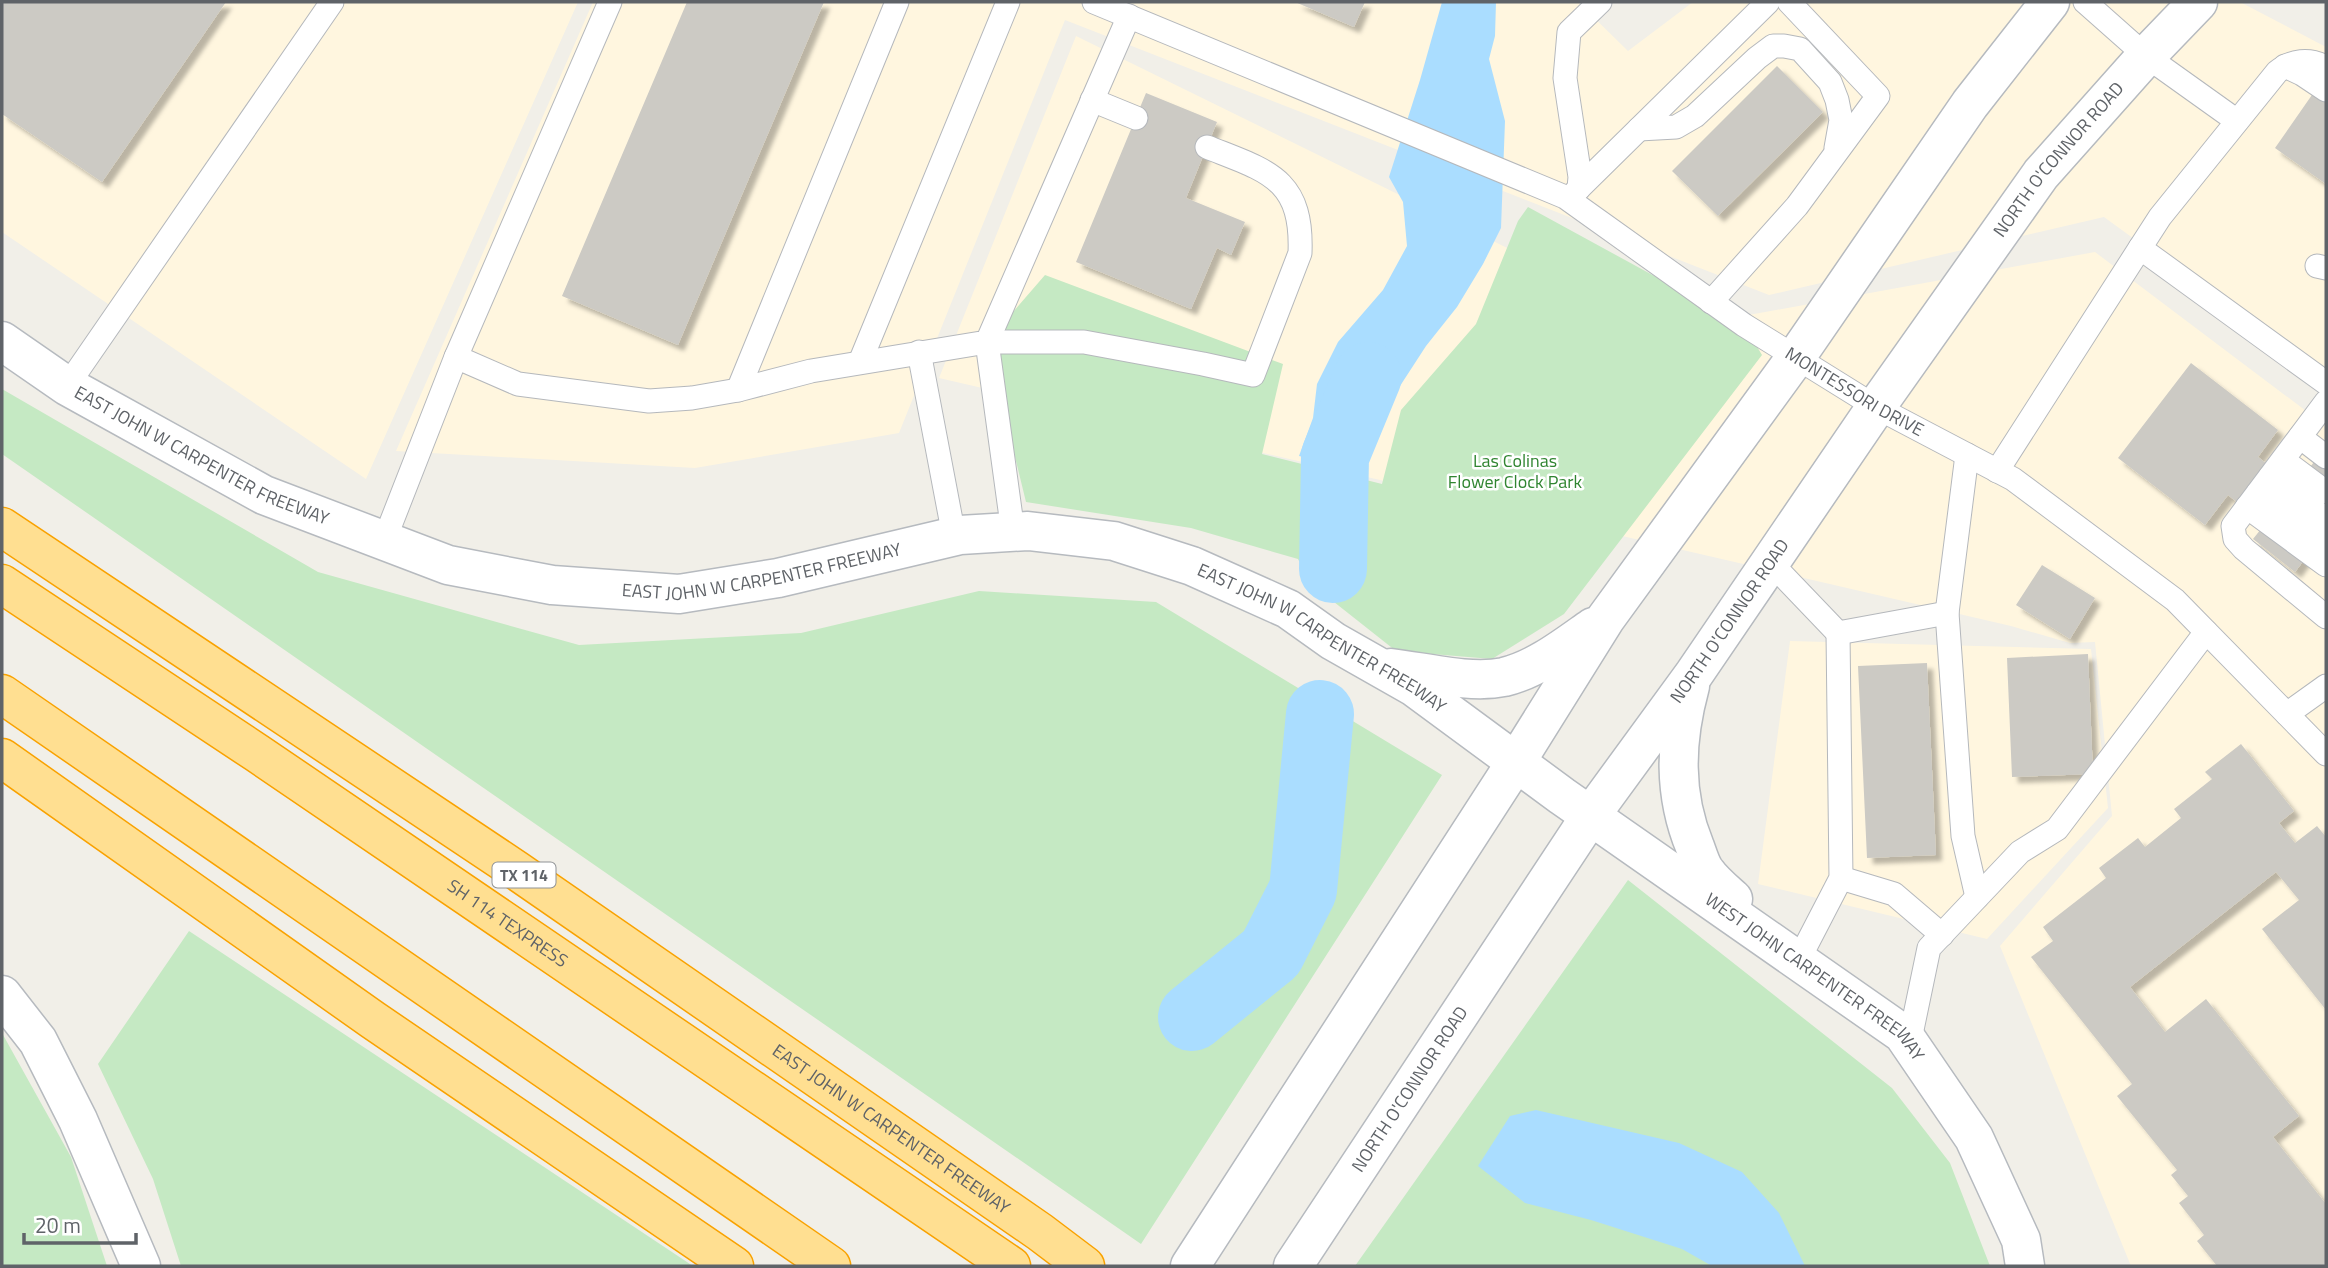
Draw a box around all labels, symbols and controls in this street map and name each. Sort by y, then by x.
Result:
street label: NORTH O'CONNOR ROAD [1986,76,2130,243]
street label: MONTESSORI DRIVE [1780,340,1929,443]
street label: EAST JOHN W CARPENTER FREEWAY [70,379,333,532]
park label: Las Colinas Flower Clock Park [1448,447,1583,495]
street label: NORTH O'CONNOR ROAD [1663,533,1795,709]
street label: EAST JOHN W CARPENTER FREEWAY [621,535,904,607]
street label: EAST JOHN W CARPENTER FREEWAY [1193,556,1452,720]
road number: TX 114 [492,862,556,888]
street label: SH 114 TEXPRESS [442,872,574,974]
street label: WEST JOHN CARPENTER FREEWAY [1700,886,1932,1066]
street label: NORTH O'CONNOR ROAD [1345,1000,1474,1177]
street label: EAST JOHN W CARPENTER FREEWAY [767,1037,1016,1221]
scale bar [24,1202,136,1246]
text: 20 m [35,1209,81,1241]

